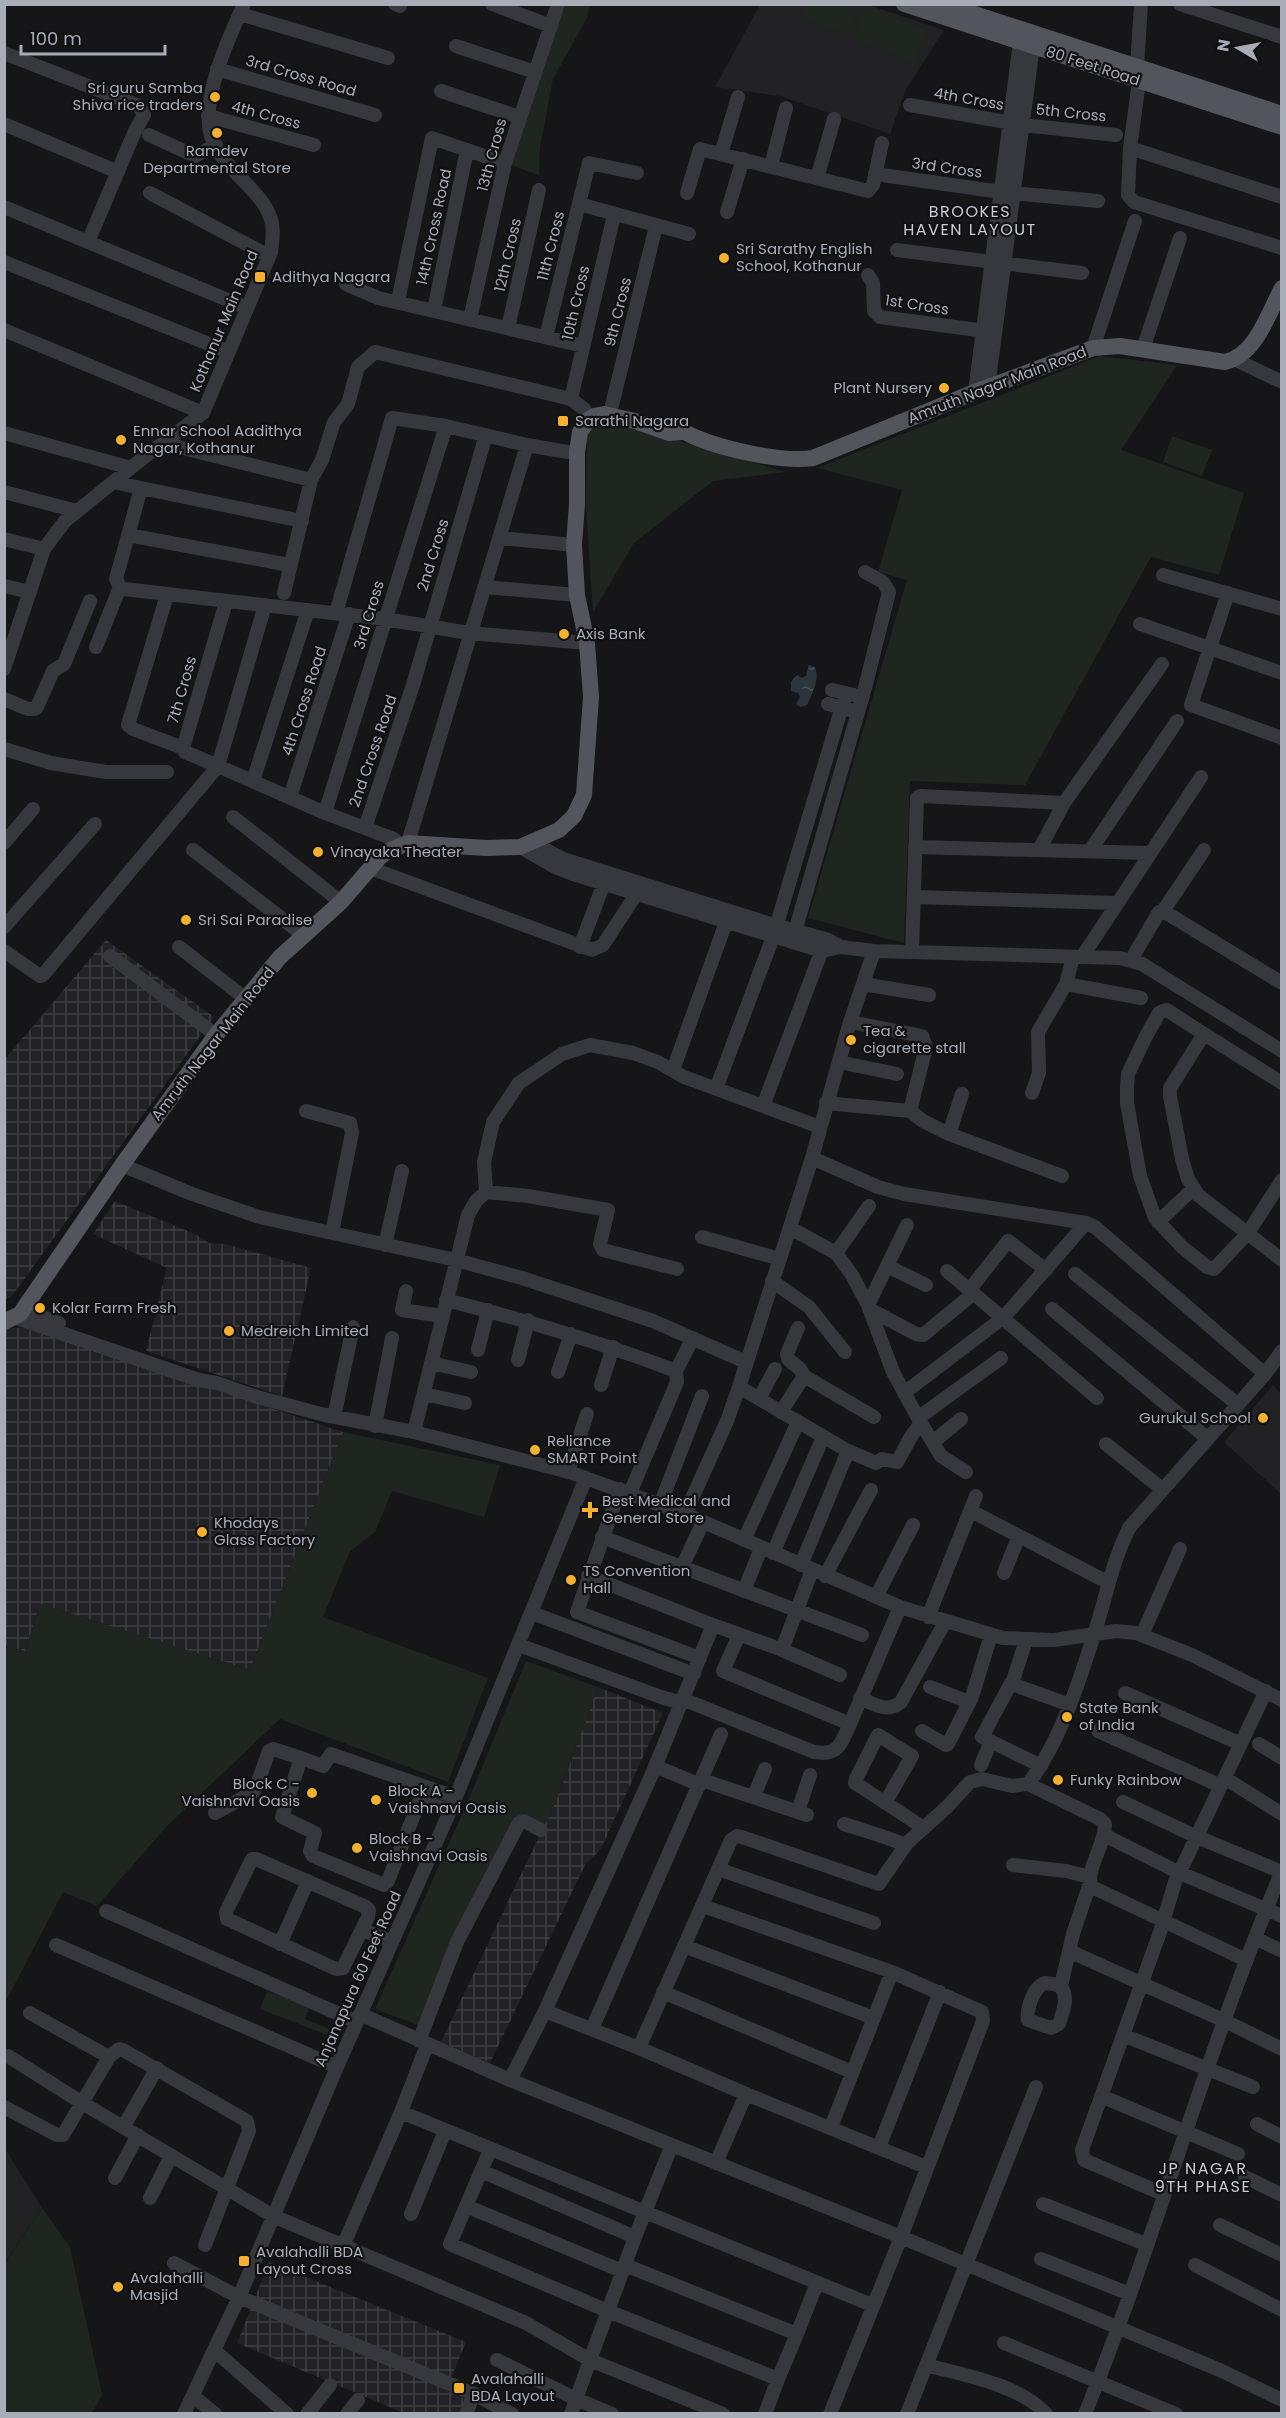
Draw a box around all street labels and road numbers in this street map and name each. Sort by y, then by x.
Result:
street label: 80 Feet Road [1044,40,1143,91]
street label: 3rd Cross Road [243,50,359,101]
street label: 4th Cross [932,82,1006,115]
street label: 4th Cross [229,95,303,134]
street label: 5th Cross [1035,98,1108,127]
street label: 13th Cross [472,116,511,194]
street label: 3rd Cross [910,152,984,183]
street label: 14th Cross Road [411,167,456,287]
street label: 11th Cross [532,209,569,283]
street label: 12th Cross [489,216,526,294]
street label: Kothanur Main Road [184,247,263,395]
street label: 10th Cross [557,263,594,342]
street label: 9th Cross [599,275,636,349]
street label: 1st Cross [884,289,951,320]
street label: Amruth Nagar Main Road [904,341,1089,428]
street label: 2nd Cross [412,516,454,594]
street label: 3rd Cross [348,578,389,652]
street label: 4th Cross Road [276,643,331,758]
street label: 7th Cross [162,653,201,726]
street label: 2nd Cross Road [343,692,402,810]
street label: Amruth Nagar Main Road [146,962,279,1125]
street label: Anjanapura 60 Feet Road [309,1888,406,2070]

